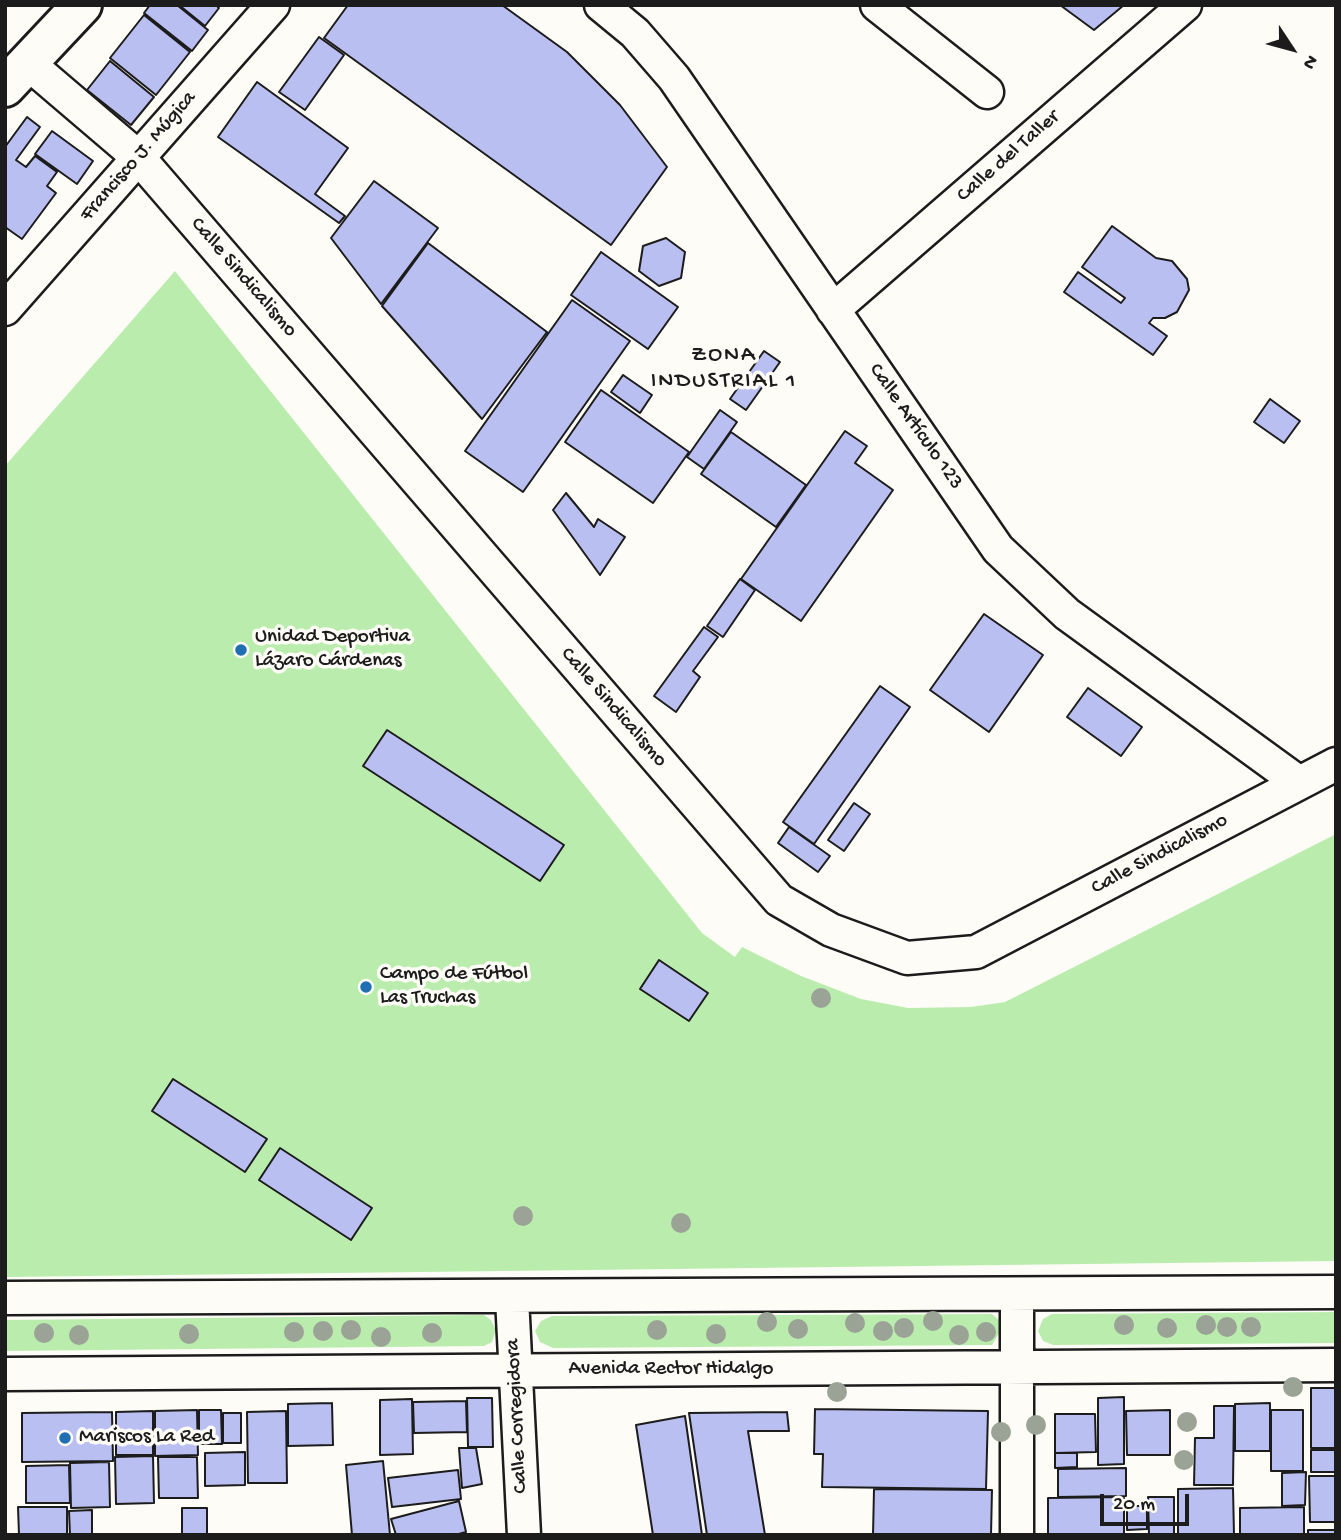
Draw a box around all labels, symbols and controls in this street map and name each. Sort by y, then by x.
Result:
north arrow [1257,14,1327,84]
text: N [1296,50,1322,73]
street label: Francisco J. Múgica [75,87,203,227]
street label: Calle del Taller [952,105,1066,209]
street label: Calle Sindicalismo [184,213,302,343]
district label: ZONA INDUSTRIAL 1 [652,342,796,396]
street label: Calle Artículo 123 [862,359,968,495]
place label: Unidad Deportiva Lázaro Cárdenas [255,625,410,675]
marker: Unidad Deportiva Lázaro Cárdenas [233,642,249,658]
street label: Calle Sindicalismo [554,643,672,773]
street label: Calle Sindicalismo [1088,808,1232,902]
place label: Campo de Fútbol Las Truchas [380,962,528,1012]
marker: Campo de Fútbol Las Truchas [358,979,374,995]
street label: Calle Corregidora [501,1338,535,1494]
street label: Avenida Rector Hidalgo [569,1357,773,1383]
place label: Mariscos La Red [79,1425,214,1451]
marker: Mariscos La Red [57,1430,73,1446]
scale bar [1103,1480,1192,1524]
text: 20 m [1113,1493,1155,1518]

